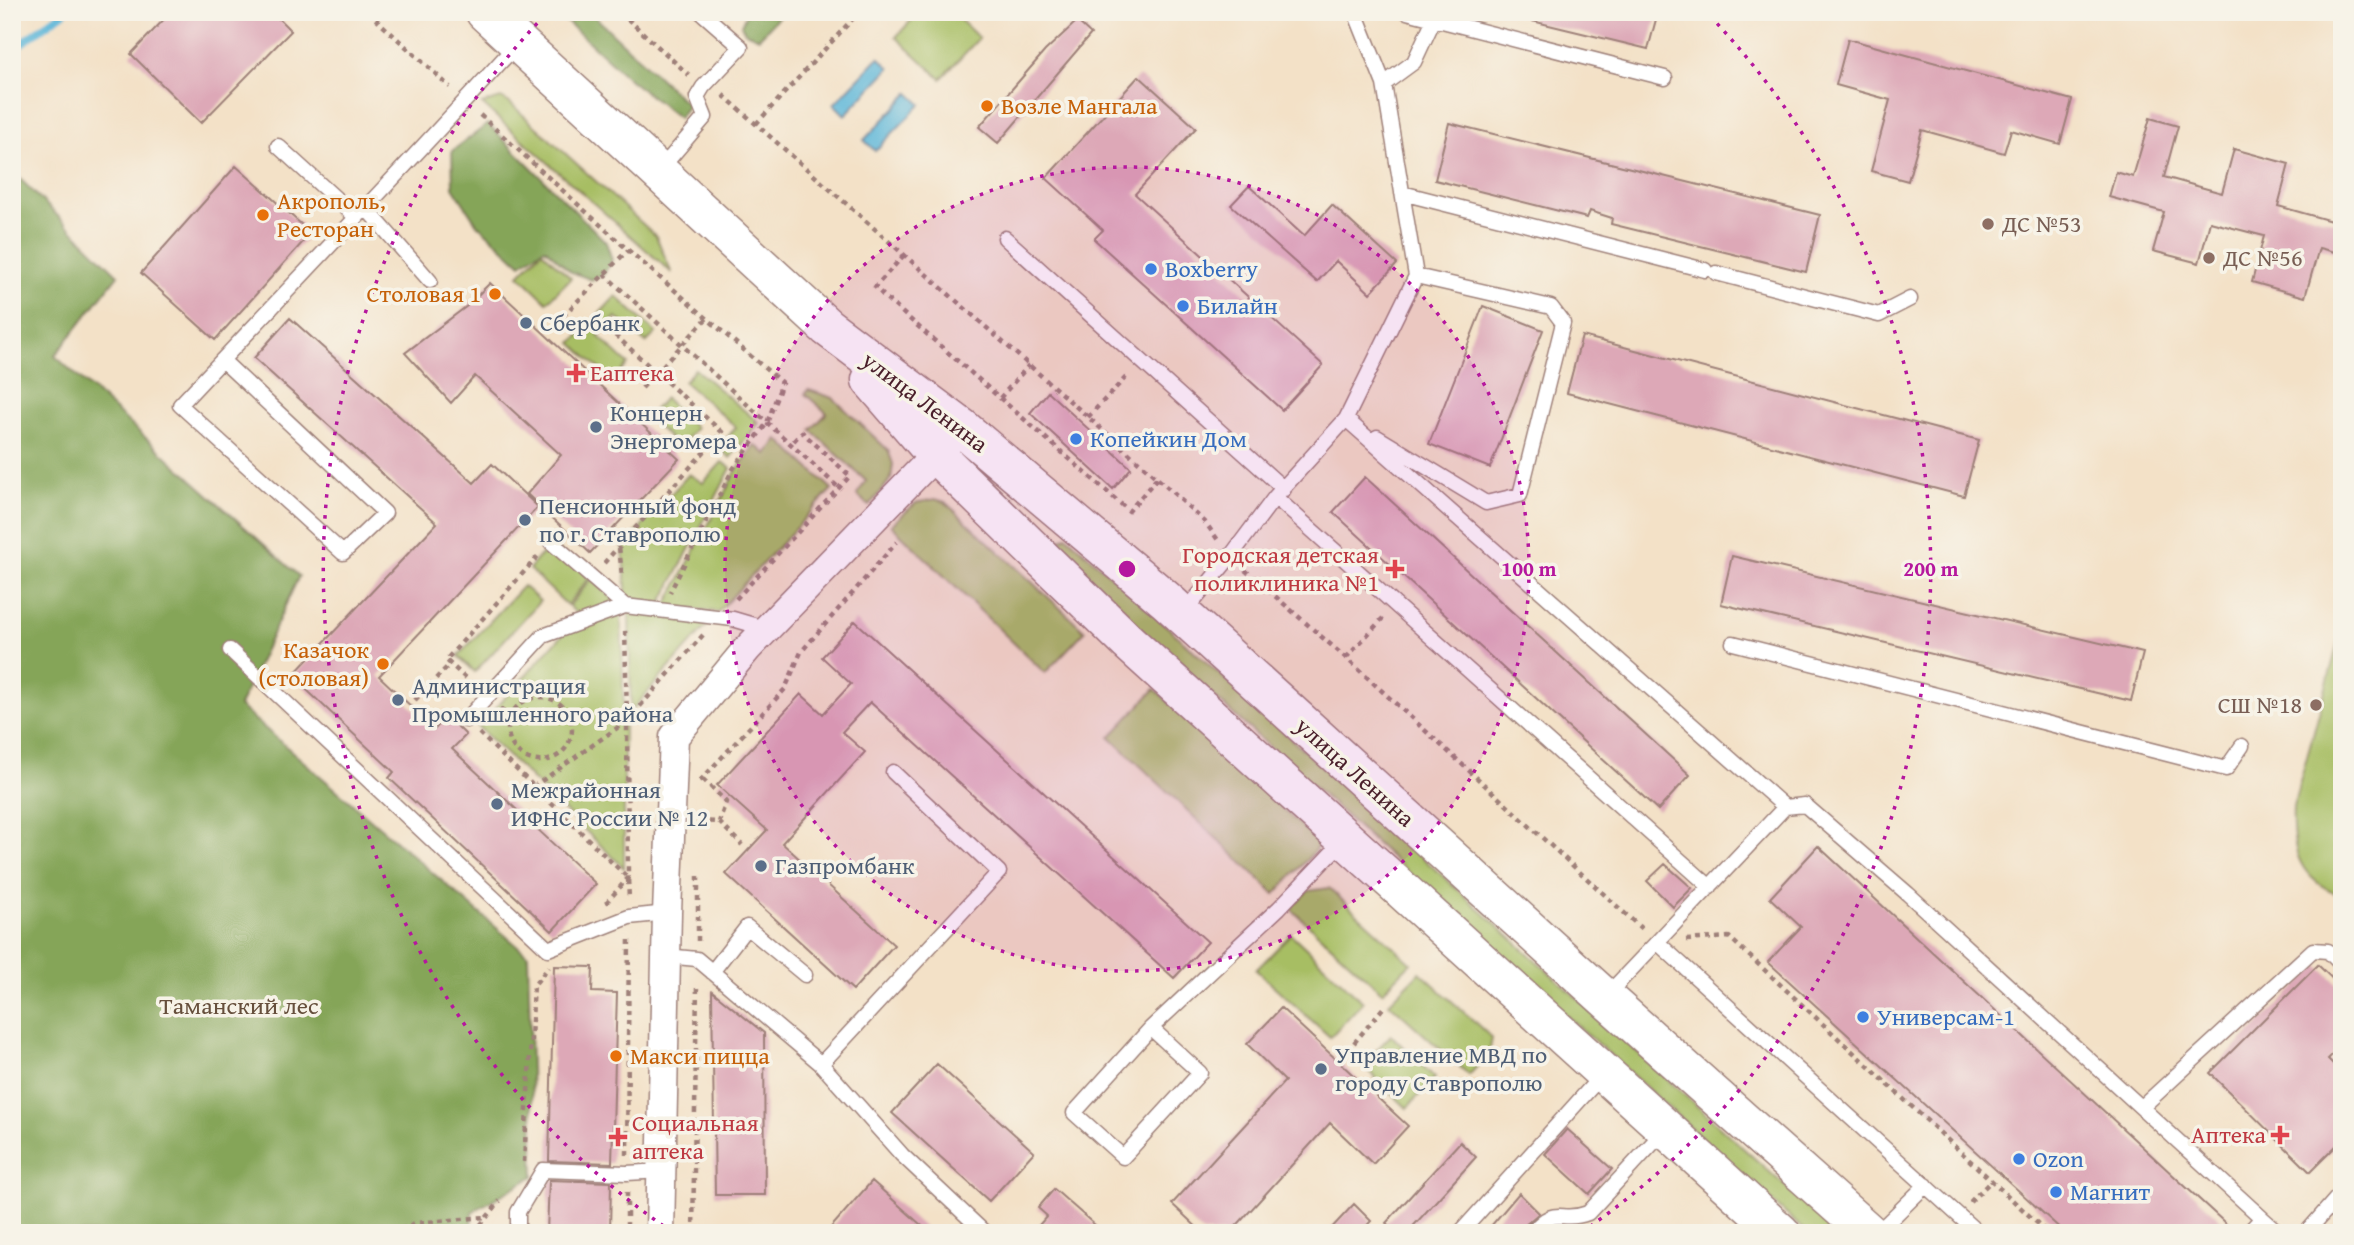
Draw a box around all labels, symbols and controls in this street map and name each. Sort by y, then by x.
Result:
place label: Возле Мангала [1001,88,1158,123]
marker: Возле Мангала [979,98,995,114]
place label: Акрополь, Ресторан [277,183,385,246]
place label: ДС №53 [2001,206,2081,241]
marker: Акрополь, Ресторан [255,207,271,223]
marker: ДС №53 [1980,216,1996,232]
place label: ДС №56 [2222,240,2302,275]
marker: ДС №56 [2201,250,2217,266]
place label: Boxberry [1165,251,1258,286]
marker: Boxberry [1143,261,1159,277]
place label: Столовая 1 [367,276,481,311]
marker: Столовая 1 [487,286,503,302]
place label: Билайн [1197,288,1278,323]
marker: Билайн [1175,298,1191,314]
place label: Сбербанк [540,305,640,340]
marker: Сбербанк [518,315,534,331]
street label: улица Ленина [854,342,996,461]
place label: Еаптека [590,355,675,390]
marker: Еаптека [568,365,584,381]
place label: Концерн Энергомера [610,395,738,458]
marker: Концерн Энергомера [588,419,604,435]
place label: Копейкин Дом [1090,421,1247,456]
marker: Копейкин Дом [1068,431,1084,447]
place label: Пенсионный фонд по г. Ставрополю [539,488,736,551]
marker: Пенсионный фонд по г. Ставрополю [517,512,533,528]
place label: Городская детская поликлиника №1 [1182,537,1379,600]
text: 100 m [1501,553,1557,584]
text: 200 m [1903,553,1959,584]
centre of rings [1115,557,1139,581]
marker: Городская детская поликлиника №1 [1385,559,1405,579]
place label: Казачок (столовая) [258,632,369,695]
marker: Казачок (столовая) [375,656,391,672]
place label: Администрация Промышленного района [412,668,674,731]
place label: СШ №18 [2218,687,2302,722]
marker: Администрация Промышленного района [390,692,406,708]
marker: СШ №18 [2308,697,2324,713]
street label: улица Ленина [1287,708,1423,835]
place label: Межрайонная ИФНС России № 12 [511,772,708,835]
marker: Межрайонная ИФНС России № 12 [489,796,505,812]
place label: Газпромбанк [775,848,915,883]
marker: Газпромбанк [753,858,769,874]
park label: Таманский лес [159,988,319,1023]
place label: Универсам-1 [1877,999,2015,1034]
marker: Универсам-1 [1855,1009,1871,1025]
place label: Управление МВД по городу Ставрополю [1335,1037,1547,1100]
place label: Макси пицца [630,1038,770,1073]
marker: Макси пицца [608,1048,624,1064]
marker: Управление МВД по городу Ставрополю [1313,1061,1329,1077]
place label: Социальная аптека [632,1105,759,1168]
place label: Аптека [2191,1117,2267,1152]
marker: Аптека [2272,1127,2288,1143]
marker: Социальная аптека [610,1129,626,1145]
place label: Ozon [2033,1141,2084,1176]
marker: Ozon [2011,1151,2027,1167]
place label: Магнит [2070,1174,2151,1209]
marker: Магнит [2048,1184,2064,1200]

